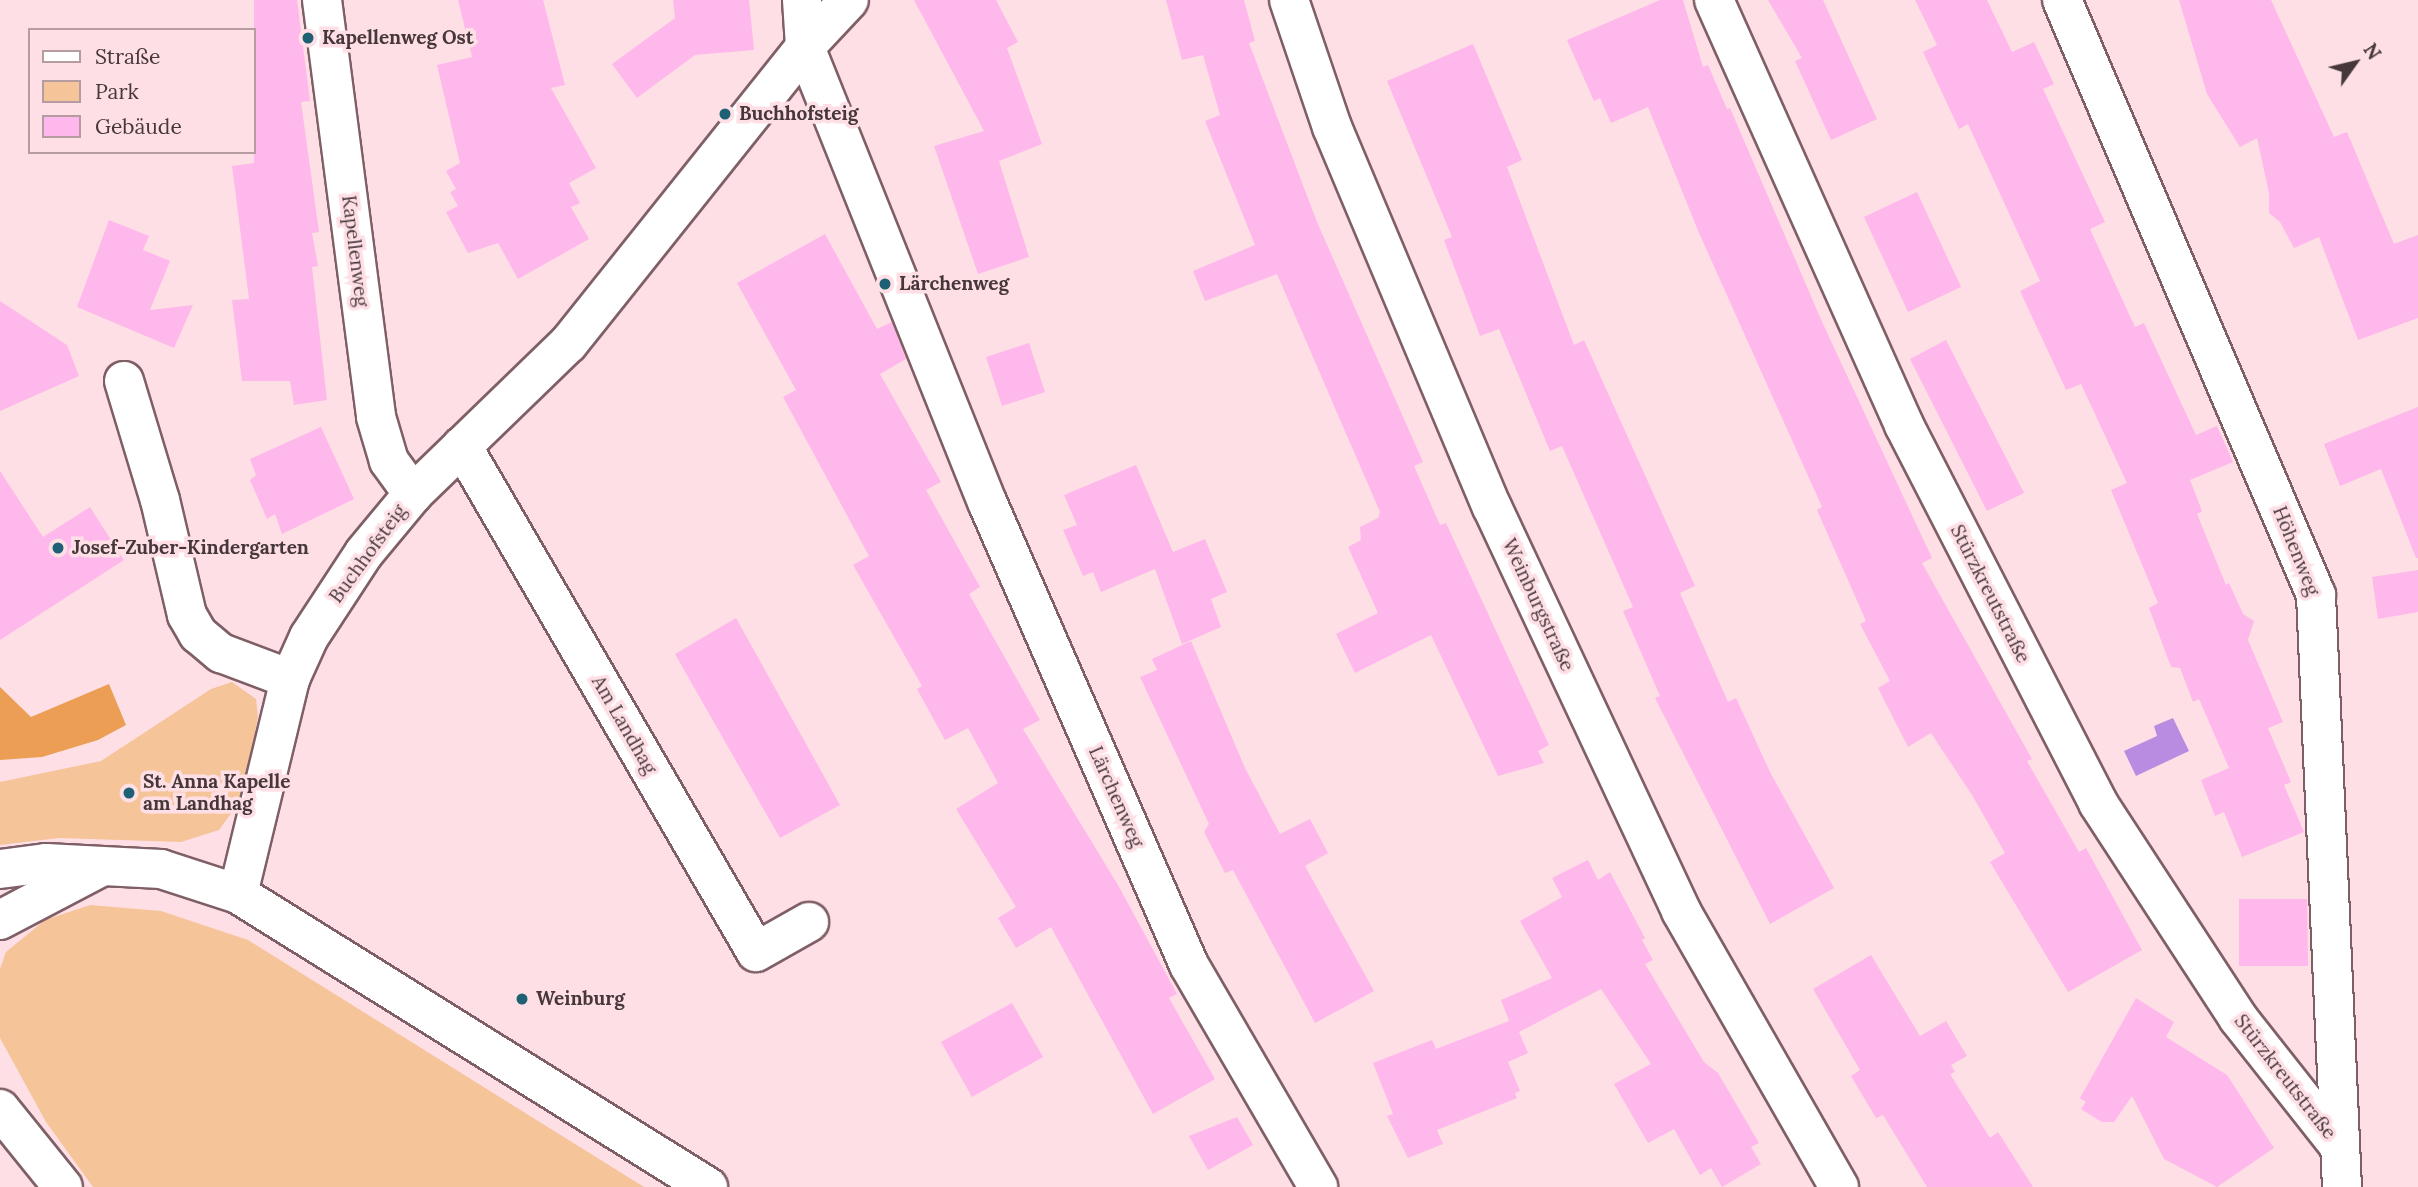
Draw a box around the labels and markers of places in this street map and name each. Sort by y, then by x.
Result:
place label: Kapellenweg Ost [322,27,474,49]
marker: Kapellenweg Ost [300,30,316,46]
place label: Buchhofsteig [739,103,858,125]
marker: Buchhofsteig [717,106,733,122]
place label: Lärchenweg [899,273,1009,295]
marker: Lärchenweg [877,276,893,292]
place label: Josef-Zuber-Kindergarten [72,537,309,559]
marker: Josef-Zuber-Kindergarten [50,540,66,556]
place label: St. Anna Kapelle am Landhag [143,771,290,815]
marker: St. Anna Kapelle am Landhag [121,785,137,801]
place label: Weinburg [536,988,625,1010]
marker: Weinburg [514,991,530,1007]

